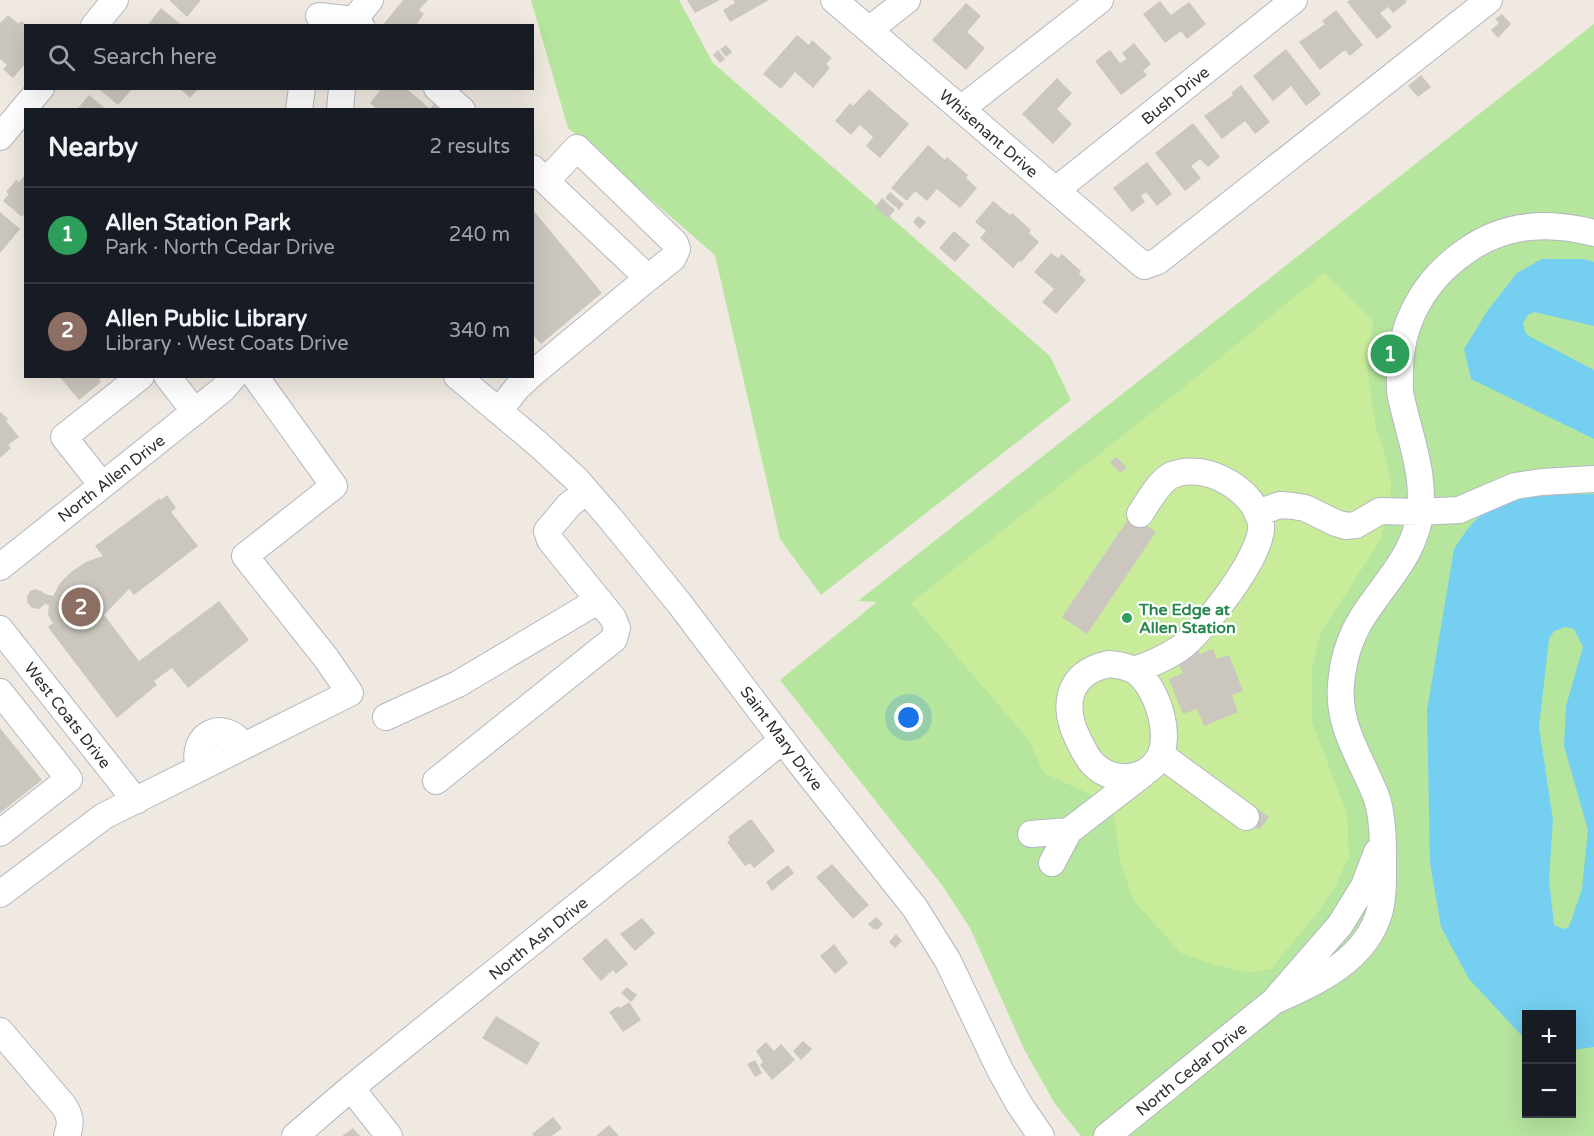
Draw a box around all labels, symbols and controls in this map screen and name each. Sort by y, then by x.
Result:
search box [24,24,534,90]
icon: search [45,41,78,74]
text: Search here [93,44,217,70]
street label: Bush Drive [1138,62,1214,129]
street label: Whisenant Drive [935,85,1042,182]
text: Nearby [48,132,138,163]
text: 2 results [430,135,510,159]
text: Allen Station Park [105,210,291,236]
text: 1 [61,223,74,247]
text: 240 m [449,223,510,247]
text: Park · North Cedar Drive [105,236,335,260]
text: Allen Public Library [105,306,307,332]
text: 2 [61,319,74,343]
text: 340 m [449,319,510,343]
text: Library · West Coats Drive [105,332,348,356]
pin: 1 [1370,332,1410,376]
street label: North Allen Drive [54,431,169,527]
pin: 2 [62,584,100,630]
place label: The Edge at Allen Station [1138,600,1236,638]
marker: The Edge at Allen Station [1120,611,1134,625]
street label: West Coats Drive [20,659,115,773]
street label: Saint Mary Drive [735,683,827,795]
your location [894,703,923,732]
street label: North Ash Drive [485,893,592,985]
map controls [1522,1010,1576,1118]
button: + [1522,1010,1576,1064]
street label: North Cedar Drive [1132,1019,1251,1121]
button: − [1522,1064,1576,1118]

